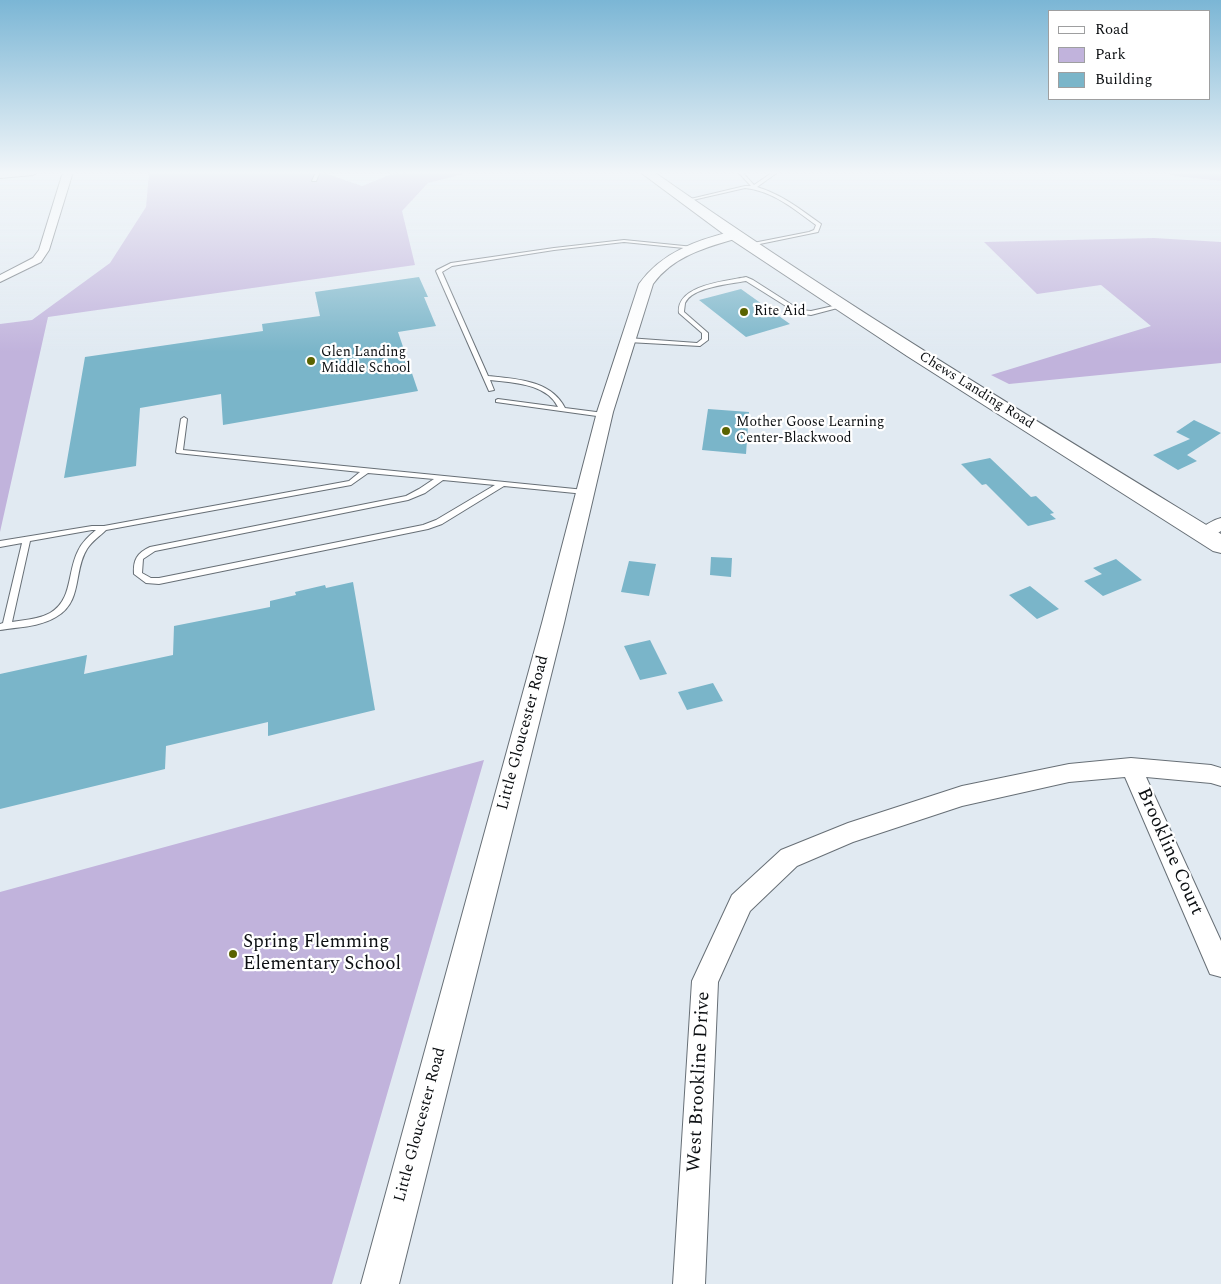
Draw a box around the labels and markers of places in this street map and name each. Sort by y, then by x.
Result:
place label: Rite Aid [754,304,806,320]
marker: Rite Aid [738,306,750,318]
place label: Glen Landing Middle School [321,345,411,378]
marker: Glen Landing Middle School [305,355,317,367]
place label: Mother Goose Learning Center-Blackwood [736,415,884,448]
marker: Mother Goose Learning Center-Blackwood [720,425,732,437]
place label: Spring Flemming Elementary School [243,932,401,976]
marker: Spring Flemming Elementary School [227,948,239,960]

